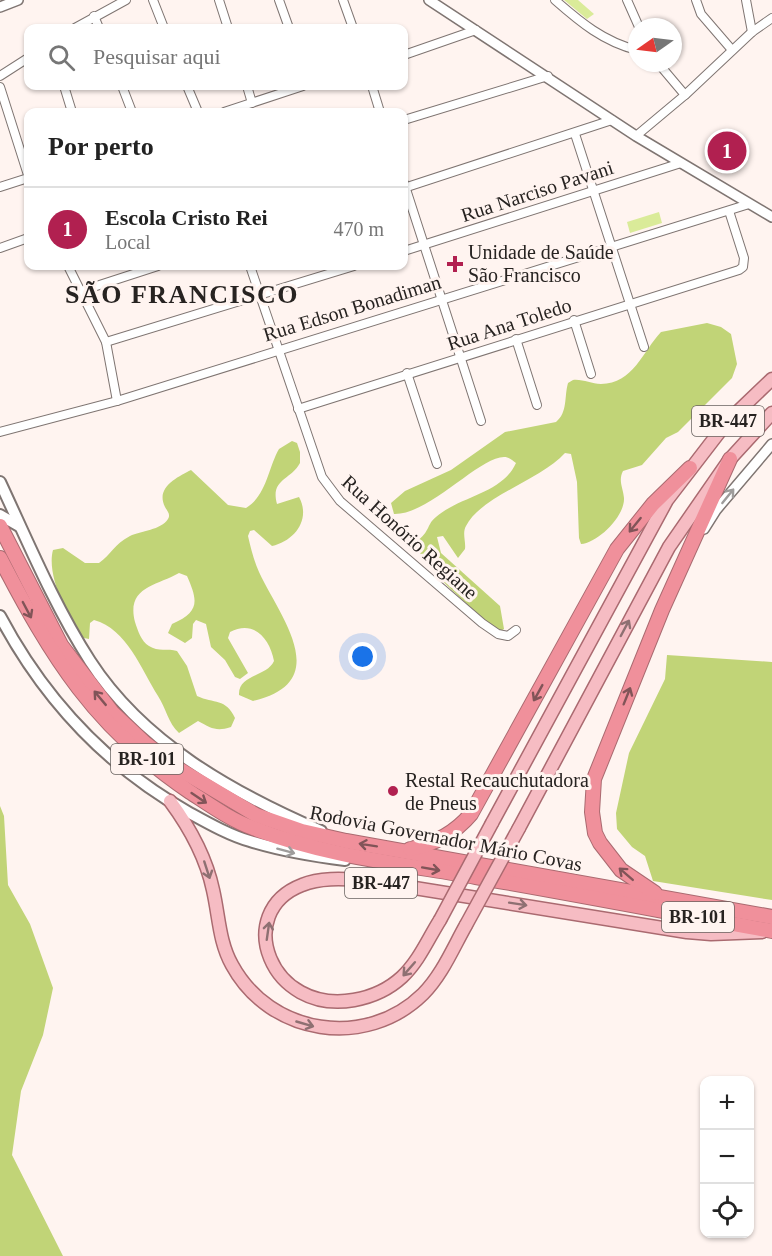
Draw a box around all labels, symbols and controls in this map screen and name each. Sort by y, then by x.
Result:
north arrow [628,18,682,72]
search box [24,24,408,90]
icon: search [45,41,78,74]
text: Pesquisar aqui [93,44,221,69]
pin: 1 [708,128,746,174]
text: Por perto [48,132,154,161]
street label: Rua Narciso Pavani [458,156,616,226]
text: Escola Cristo Rei [105,205,268,230]
text: 1 [63,218,73,240]
text: 470 m [333,218,384,240]
text: Local [105,231,151,253]
place label: Unidade de Saúde São Francisco [468,241,614,286]
marker: Unidade de Saúde São Francisco [446,255,464,273]
street label: Rua Edson Bonadiman [261,271,443,345]
district label: SÃO FRANCISCO [65,280,299,309]
street label: Rua Ana Toledo [444,294,574,354]
road number: BR-447 [692,406,764,436]
street label: Rua Honório Regiane [337,470,482,604]
one-way arrow [721,489,735,504]
one-way arrow [628,517,642,532]
one-way arrow [21,601,33,618]
one-way arrow [620,620,631,638]
your location [348,642,377,671]
one-way arrow [532,684,543,702]
one-way arrow [622,687,633,706]
one-way arrow [94,690,107,706]
road number: BR-101 [111,744,183,774]
place label: Restal Recauchutadora de Pneus [405,769,589,814]
marker: Restal Recauchutadora de Pneus [386,784,400,798]
one-way arrow [191,792,207,804]
street label: Rodovia Governador Mário Covas [308,801,584,875]
one-way arrow [358,839,378,850]
one-way arrow [276,846,295,857]
one-way arrow [203,860,214,879]
one-way arrow [421,864,440,875]
one-way arrow [618,867,634,880]
road number: BR-447 [345,868,417,898]
one-way arrow [507,899,527,910]
road number: BR-101 [662,902,734,932]
one-way arrow [262,922,273,941]
one-way arrow [402,961,415,977]
one-way arrow [295,1019,314,1030]
map controls [700,1076,754,1238]
button: + [700,1076,754,1130]
button: − [700,1130,754,1184]
button: locate [700,1184,754,1238]

